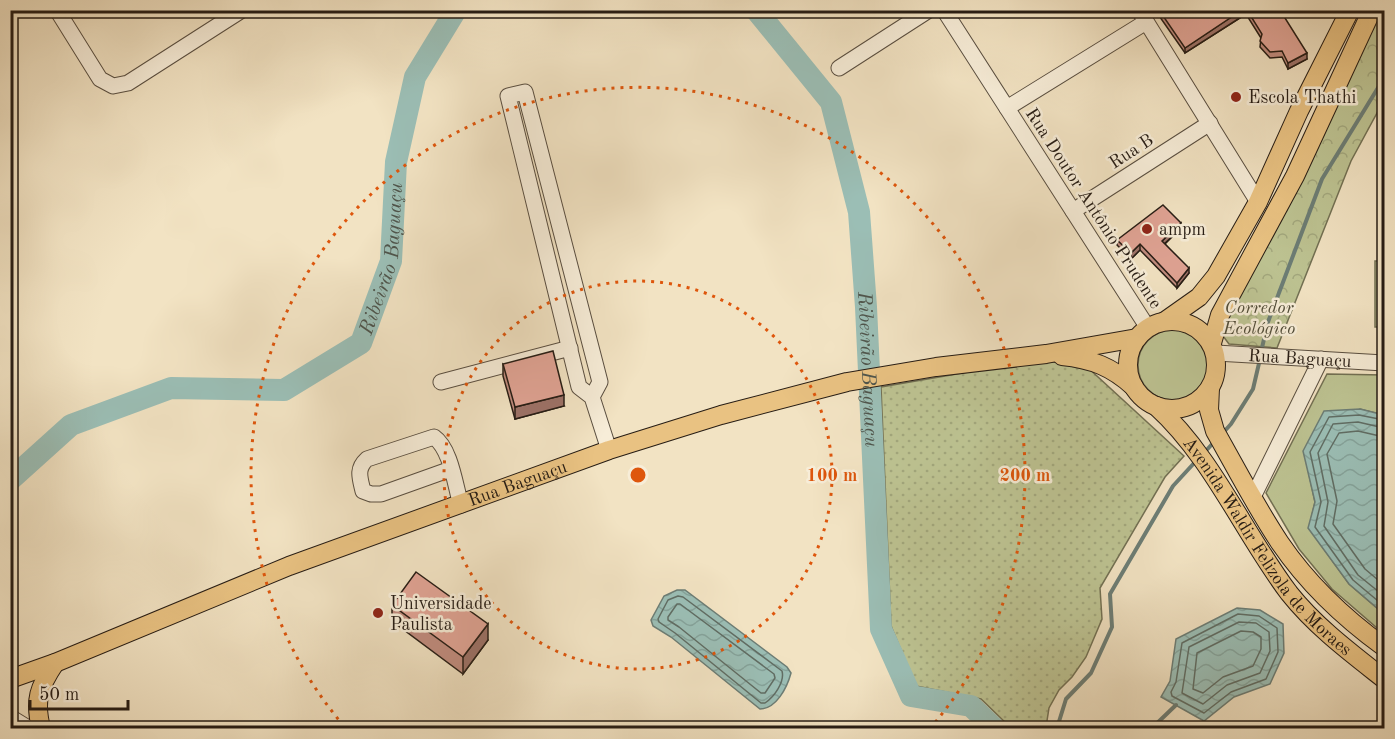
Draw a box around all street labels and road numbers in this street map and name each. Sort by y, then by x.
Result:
street label: Rua Doutor Antônio Prudente [1022,105,1165,312]
street label: Rua B [1106,131,1157,173]
street label: Rua Baguaçu [1248,347,1352,371]
street label: Avenida Waldir Felizola de Moraes [1179,434,1355,660]
street label: Rua Baguaçu [466,458,570,510]

